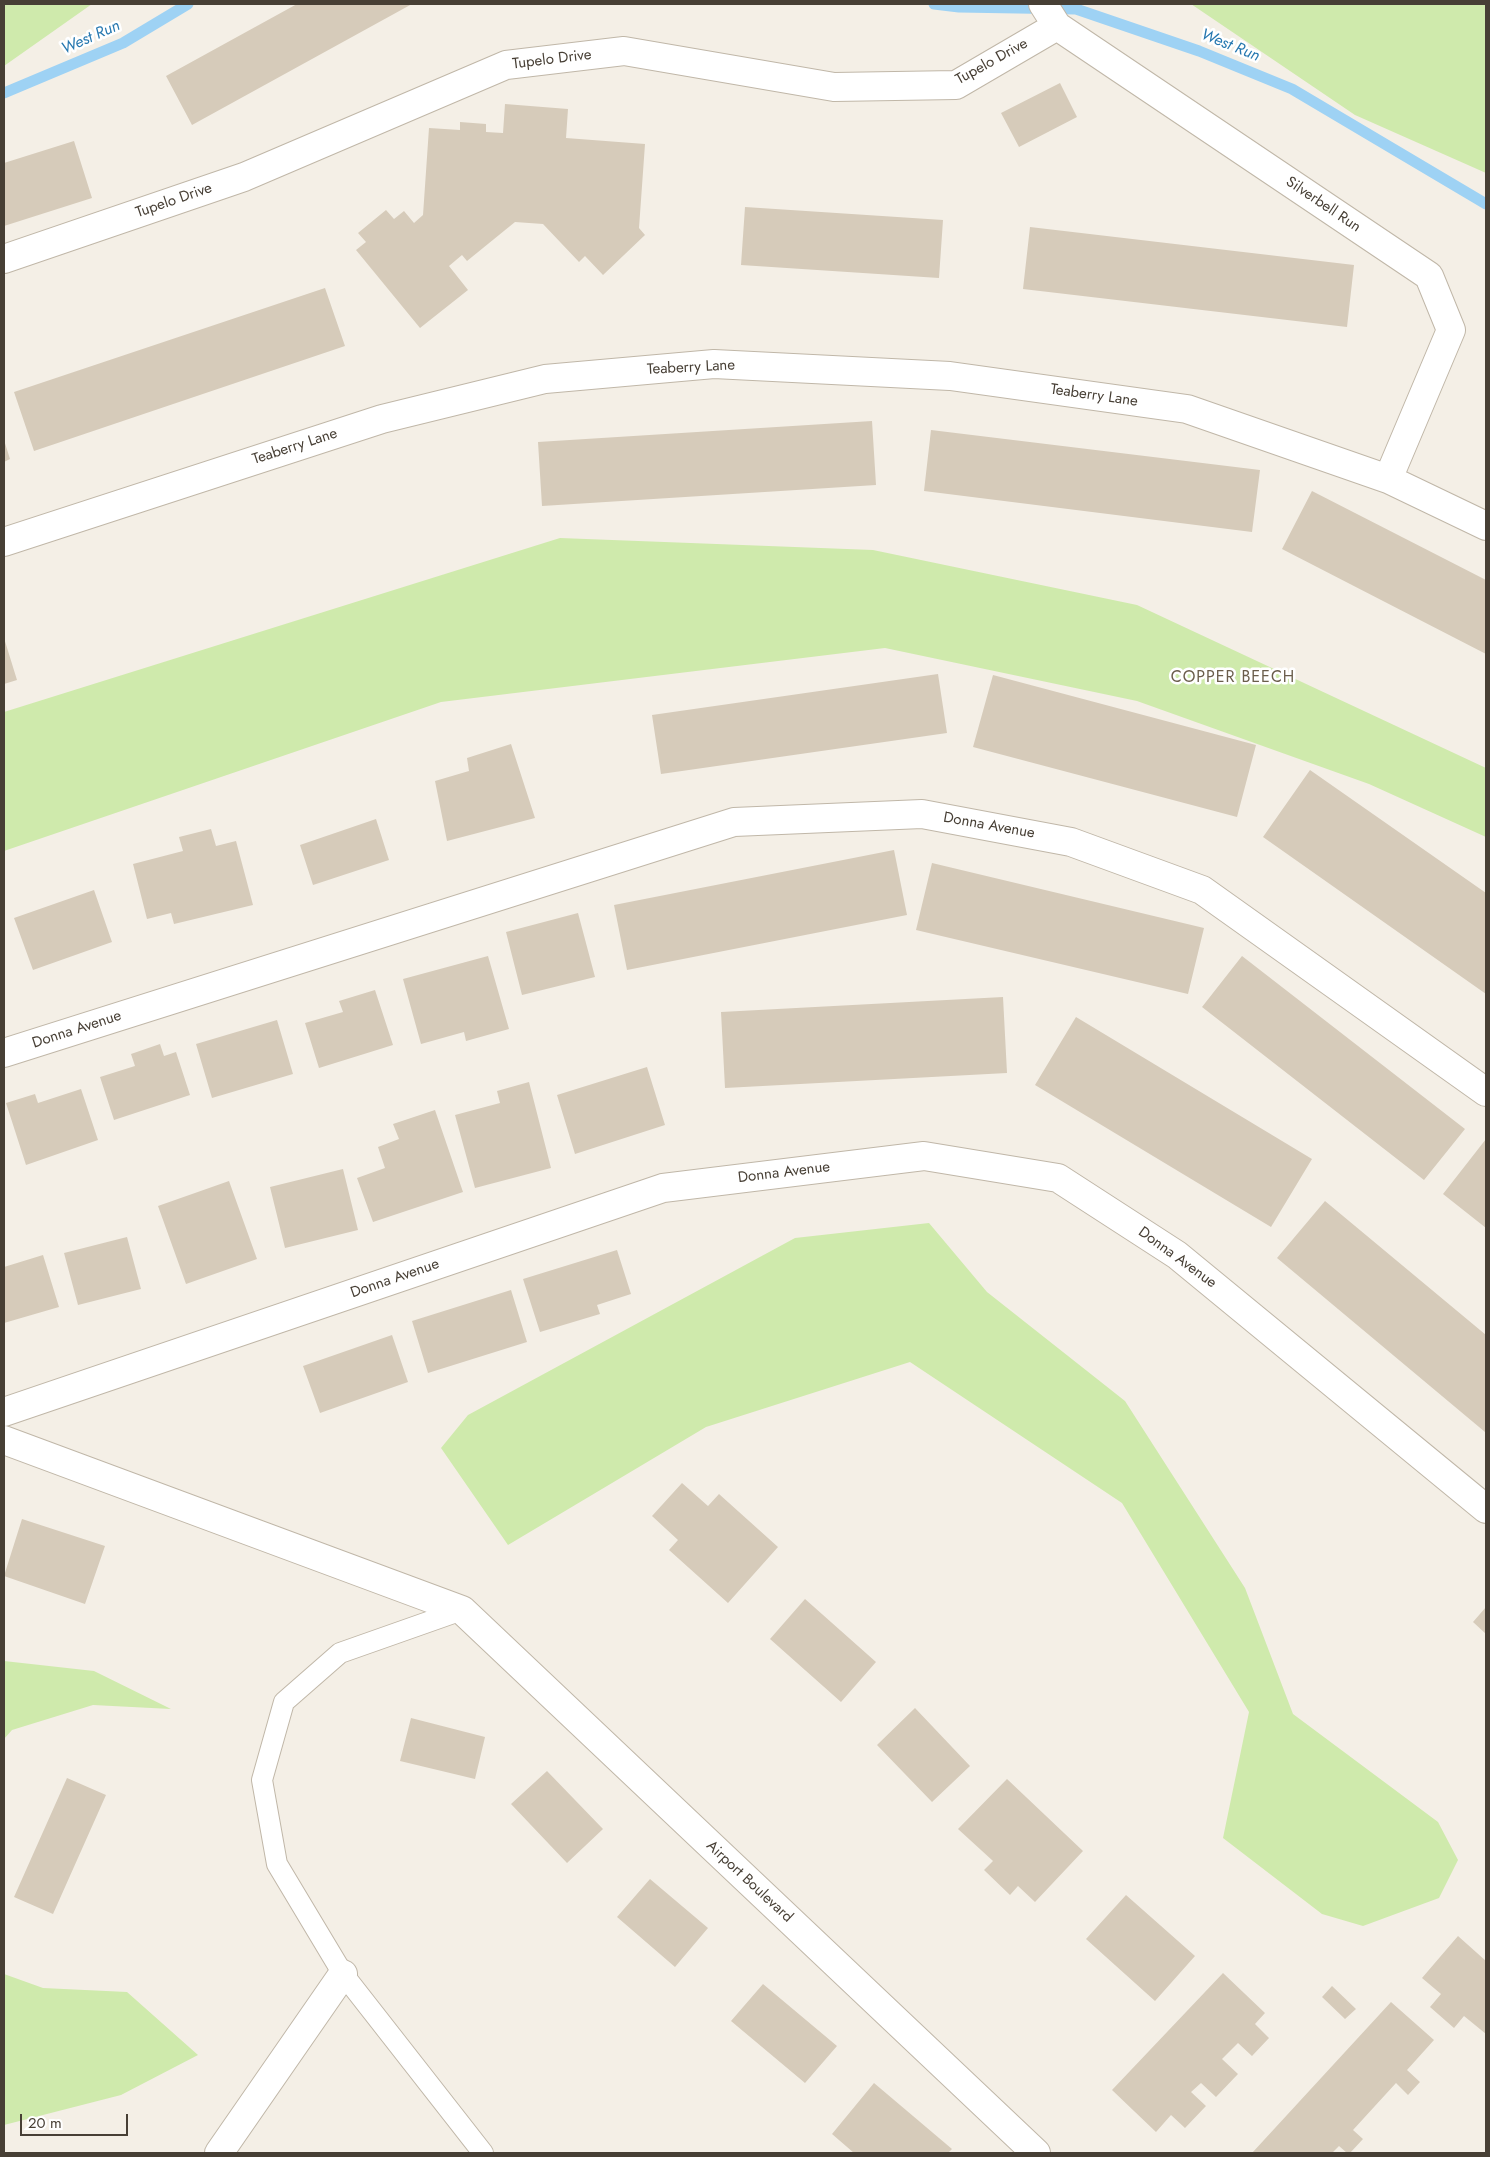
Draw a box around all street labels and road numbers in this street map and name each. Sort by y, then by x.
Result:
street label: Tupelo Drive [953,35,1031,89]
street label: Tupelo Drive [511,46,593,74]
street label: Silverbell Run [1282,173,1364,237]
street label: Tupelo Drive [134,180,214,222]
street label: Teaberry Lane [647,357,735,379]
street label: Teaberry Lane [1049,381,1139,411]
street label: Teaberry Lane [250,425,340,469]
street label: Donna Avenue [942,809,1036,843]
street label: Donna Avenue [30,1007,124,1053]
street label: Donna Avenue [737,1158,831,1188]
street label: Donna Avenue [1134,1224,1220,1292]
street label: Donna Avenue [348,1255,442,1303]
street label: Airport Boulevard [702,1837,796,1927]

